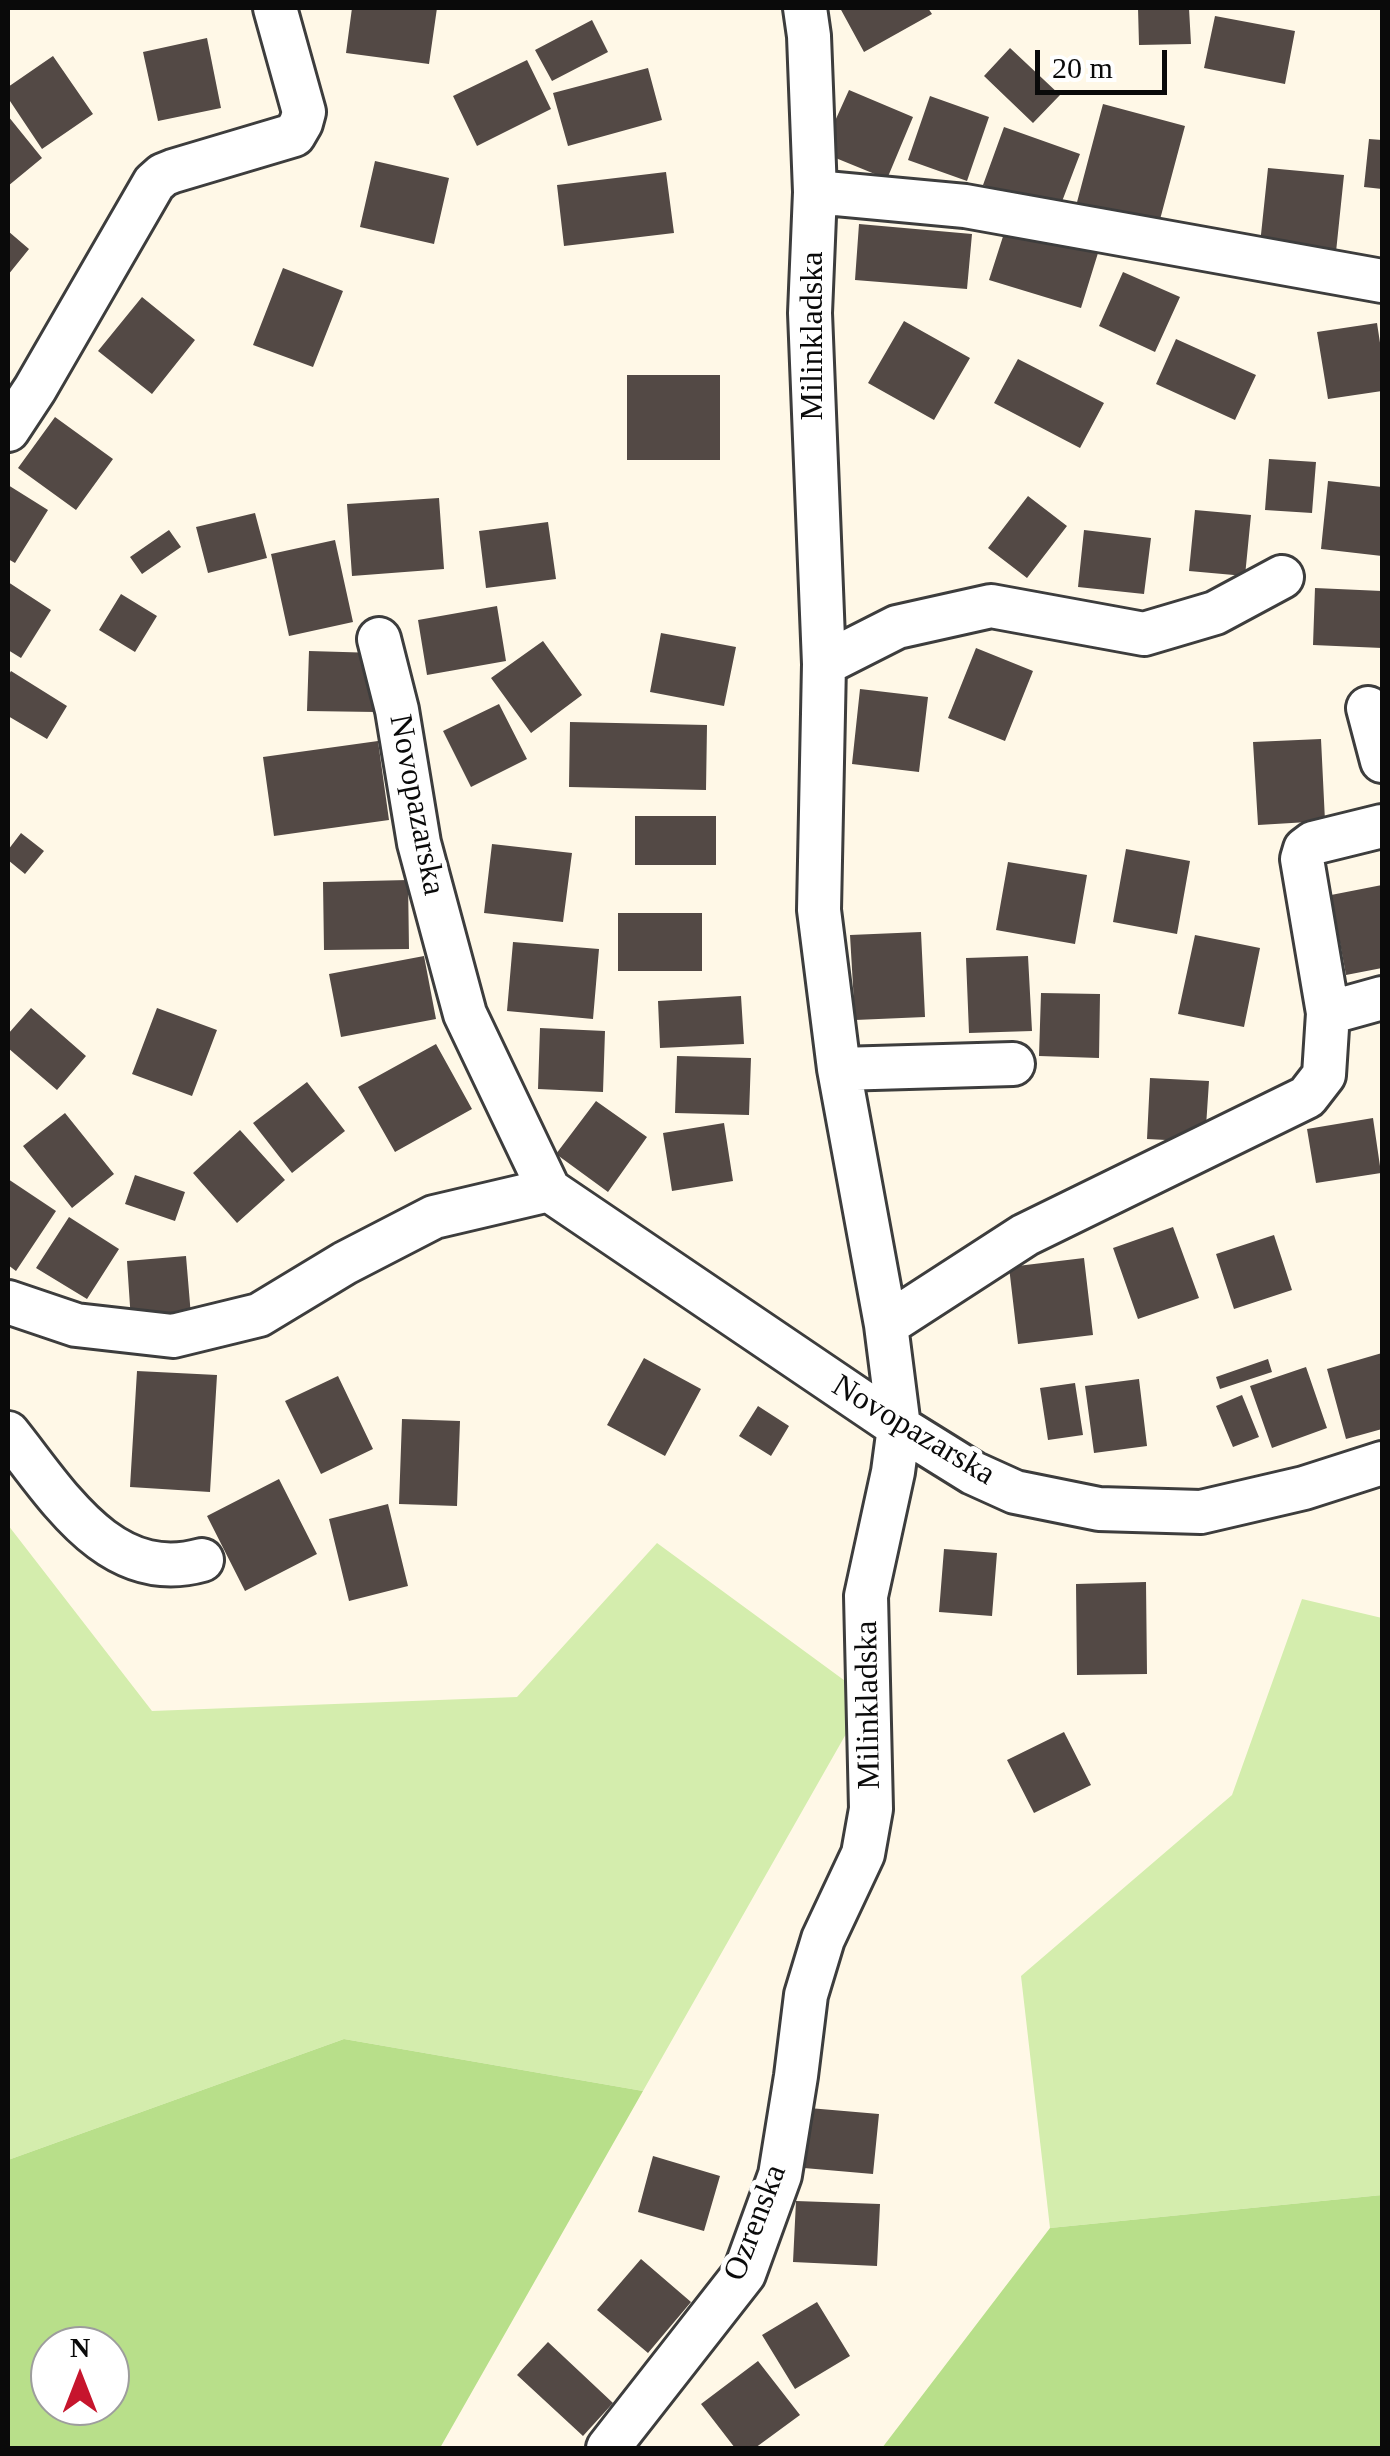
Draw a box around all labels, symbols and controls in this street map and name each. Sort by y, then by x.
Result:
scale bar [1040,30,1172,92]
text: 20 m [1052,51,1113,84]
street label: Milinkladska [795,252,833,420]
street label: Novopazarska [380,712,452,898]
street label: Novopazarska [825,1367,1001,1495]
street label: Milinkladska [848,1620,890,1790]
street label: Ozrenska [716,2160,796,2286]
north arrow [30,2326,130,2426]
text: N [70,2332,90,2363]

